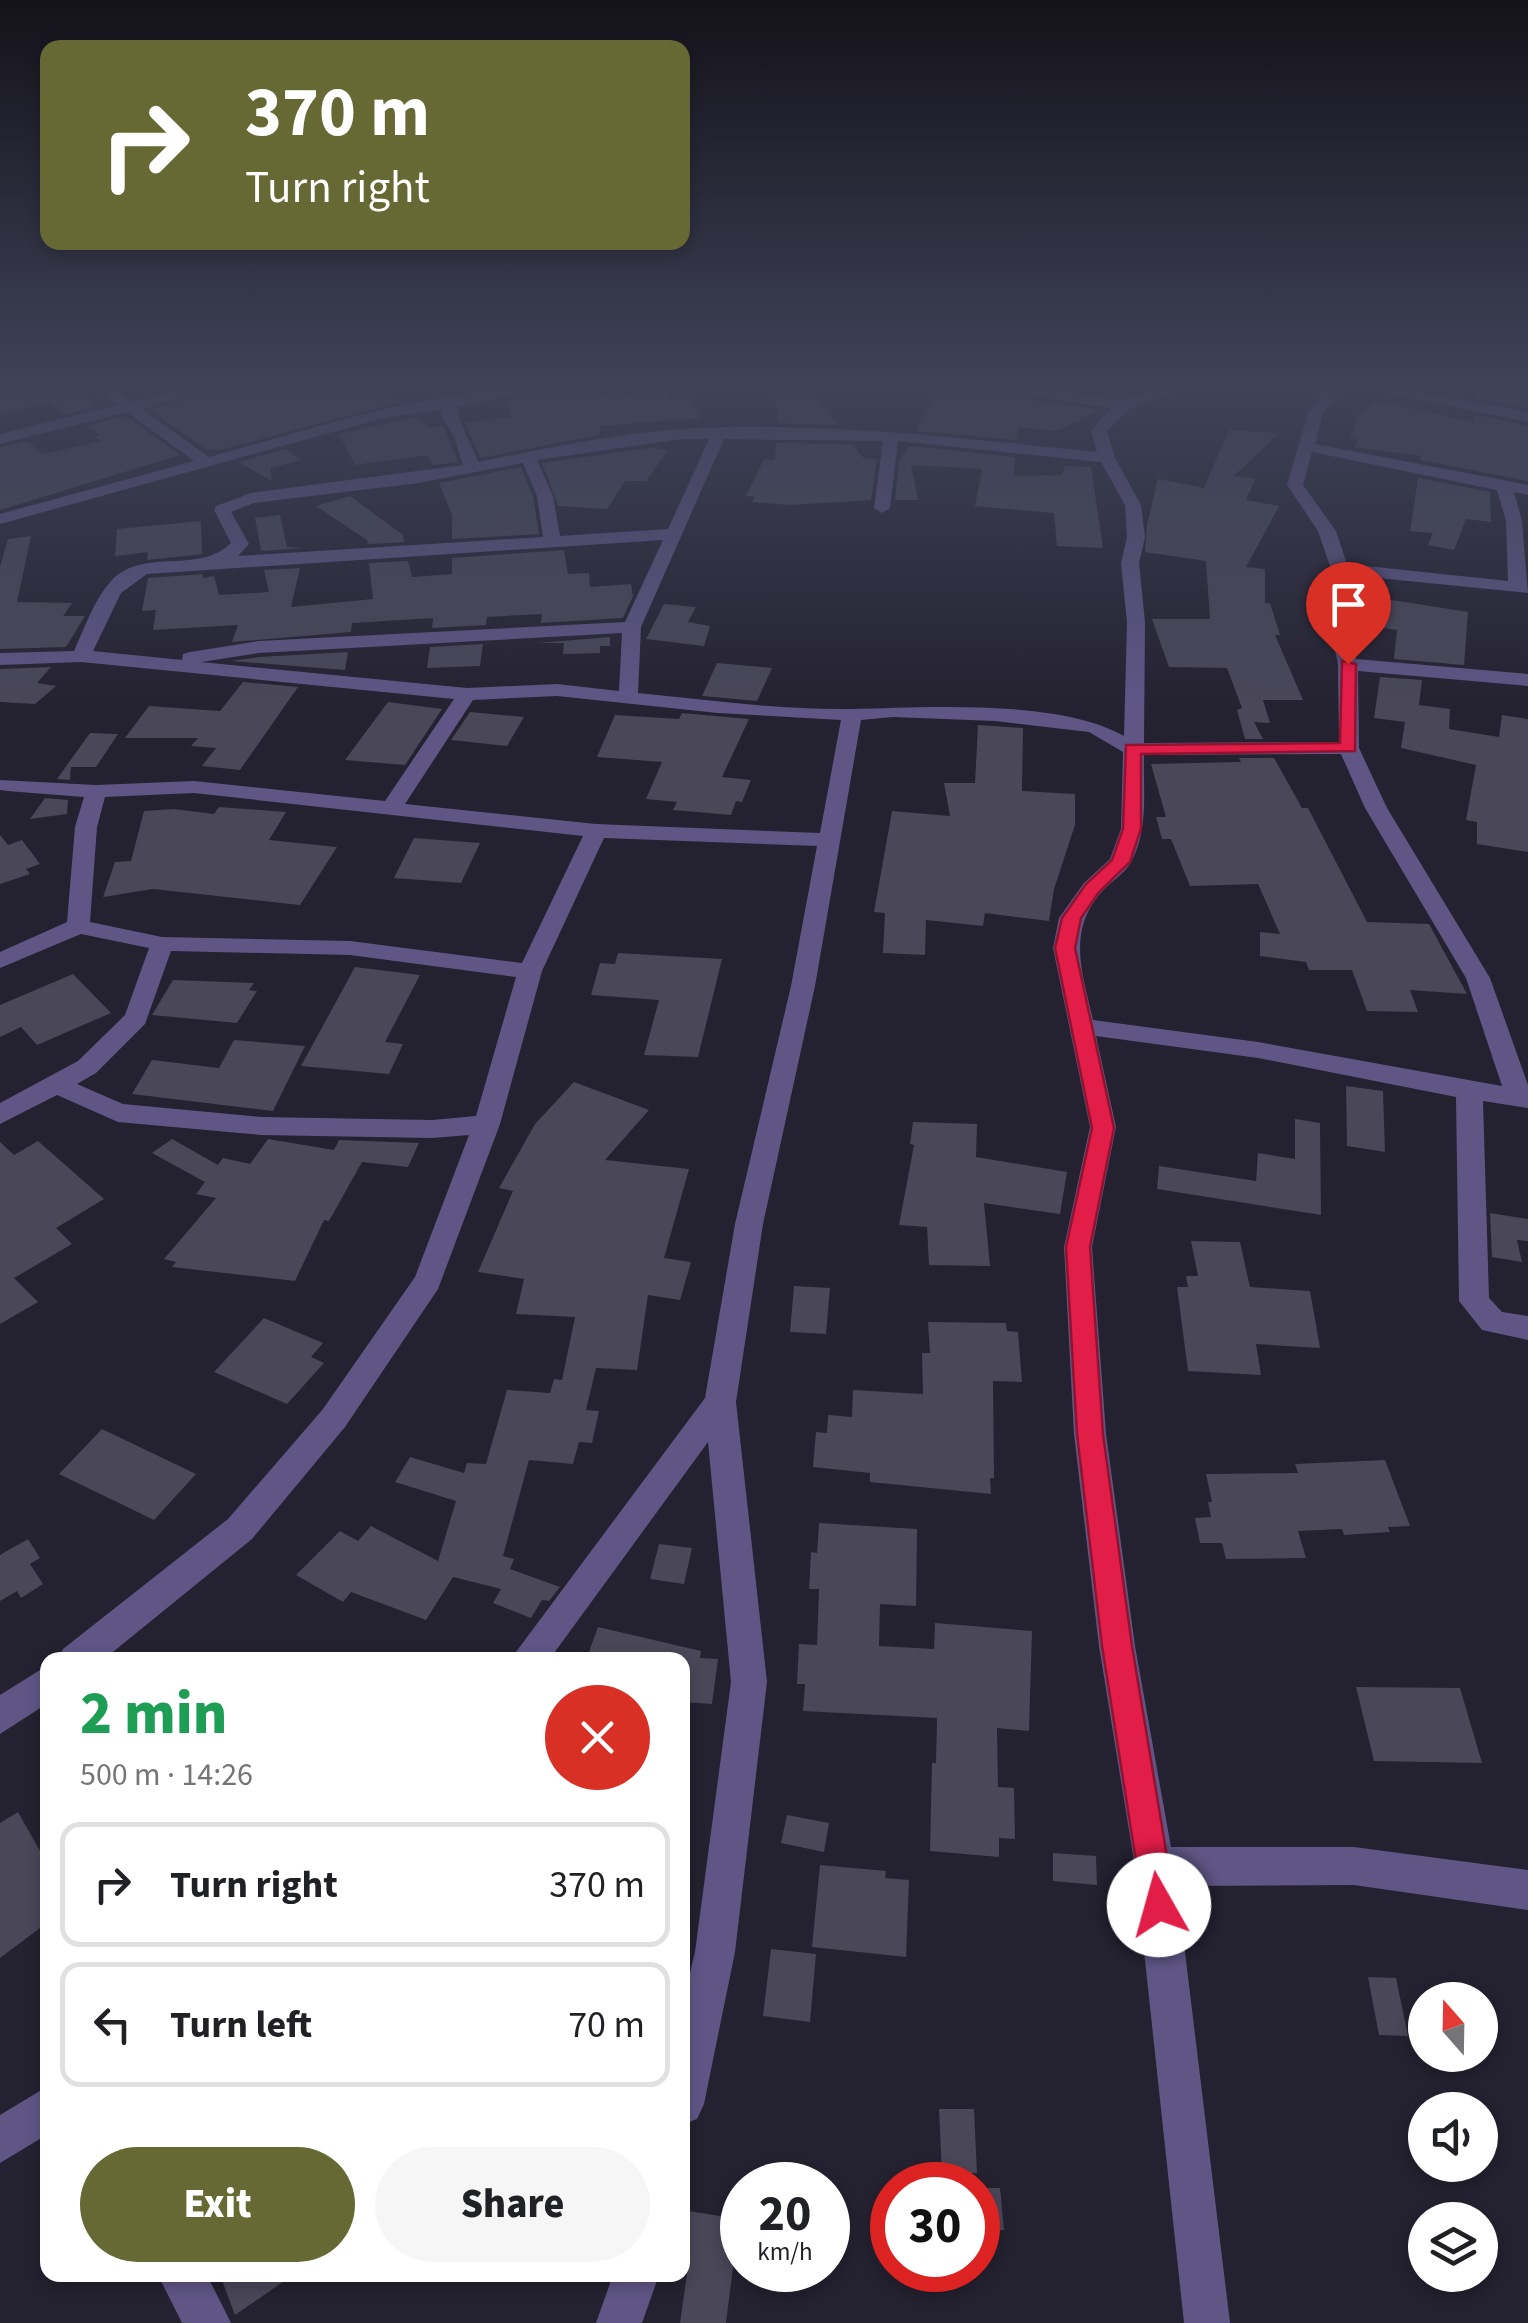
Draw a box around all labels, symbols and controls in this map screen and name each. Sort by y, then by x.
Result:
text: 370 m [245,63,430,163]
icon: right [80,80,210,210]
text: Turn right [245,156,430,220]
pin [1306,562,1391,665]
icon: arrive [1321,577,1376,632]
text: 2 min [80,1672,227,1757]
button: close [545,1685,650,1790]
text: 500 m · 14:26 [80,1752,253,1798]
position arrow [1107,1853,1211,1957]
icon: right [85,1857,140,1912]
text: Turn right [170,1858,338,1912]
text: 370 m [549,1858,645,1912]
north arrow [1408,1982,1498,2072]
map controls [1408,1982,1498,2292]
icon: left [85,1997,140,2052]
text: Turn left [170,1998,312,2052]
text: 70 m [568,1998,645,2052]
button: sound [1408,2092,1498,2182]
button: Exit [80,2147,355,2262]
button: Share [375,2147,650,2262]
speed limit sign: 30 [870,2162,1000,2292]
text: 20 [759,2179,811,2250]
button: layers [1408,2202,1498,2292]
text: km/h [757,2234,813,2270]

